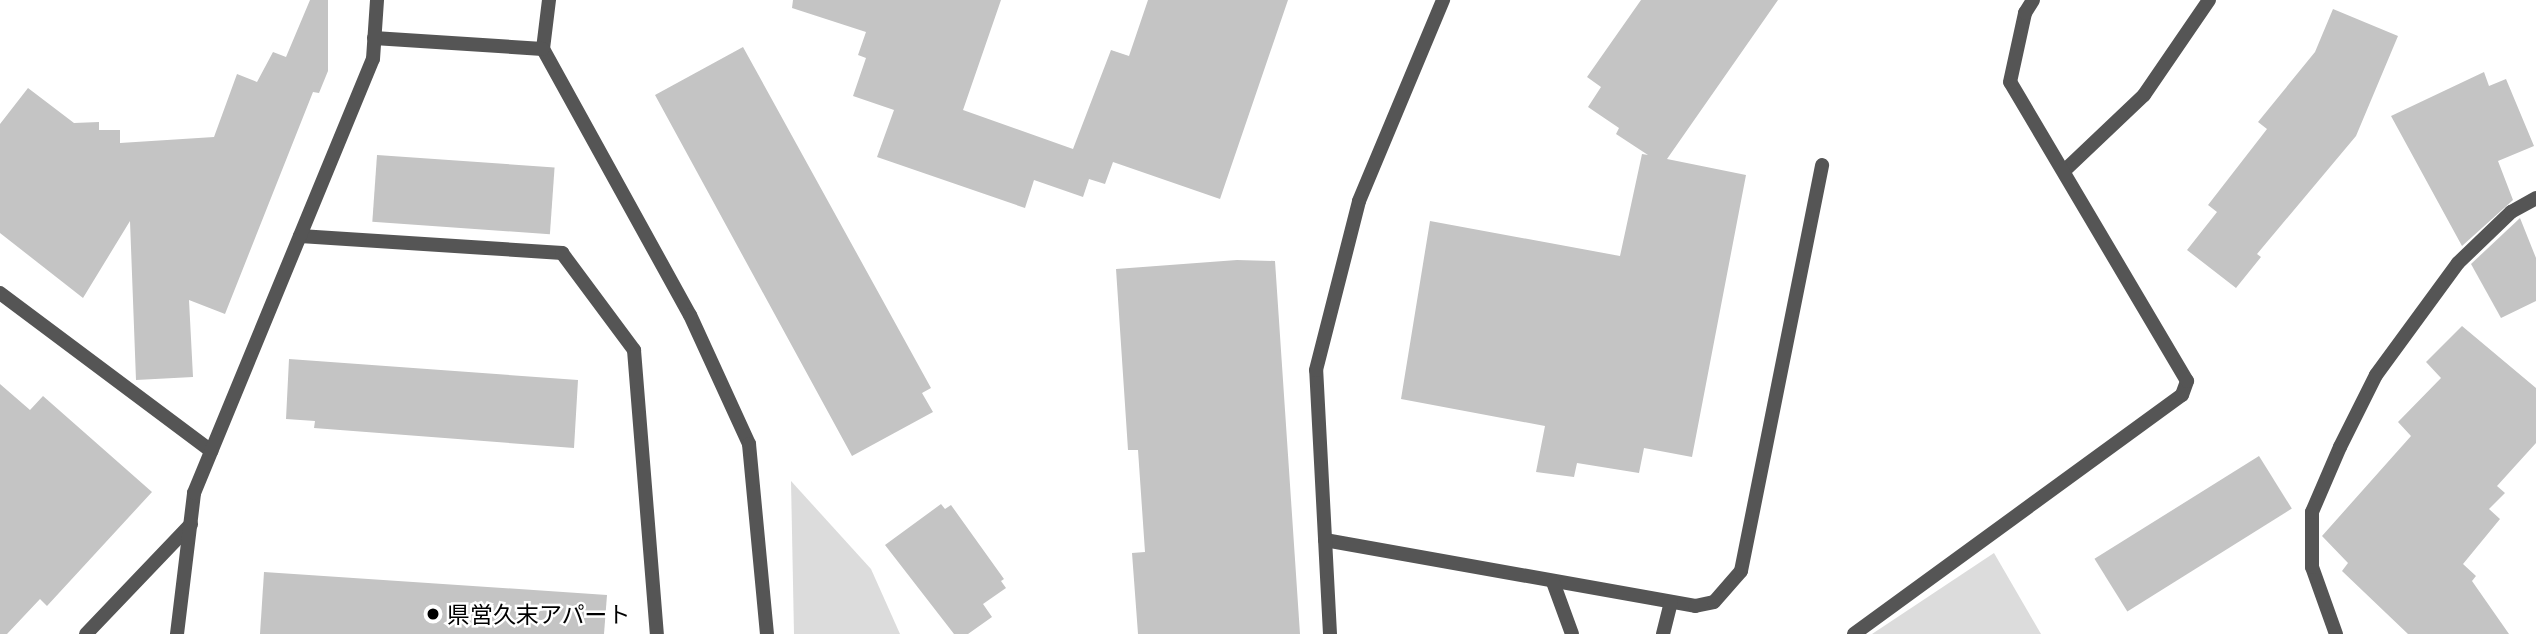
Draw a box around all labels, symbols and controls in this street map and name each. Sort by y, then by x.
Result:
place label: 県営久末アパート [447,600,631,628]
marker: 県営久末アパート [425,606,441,622]

